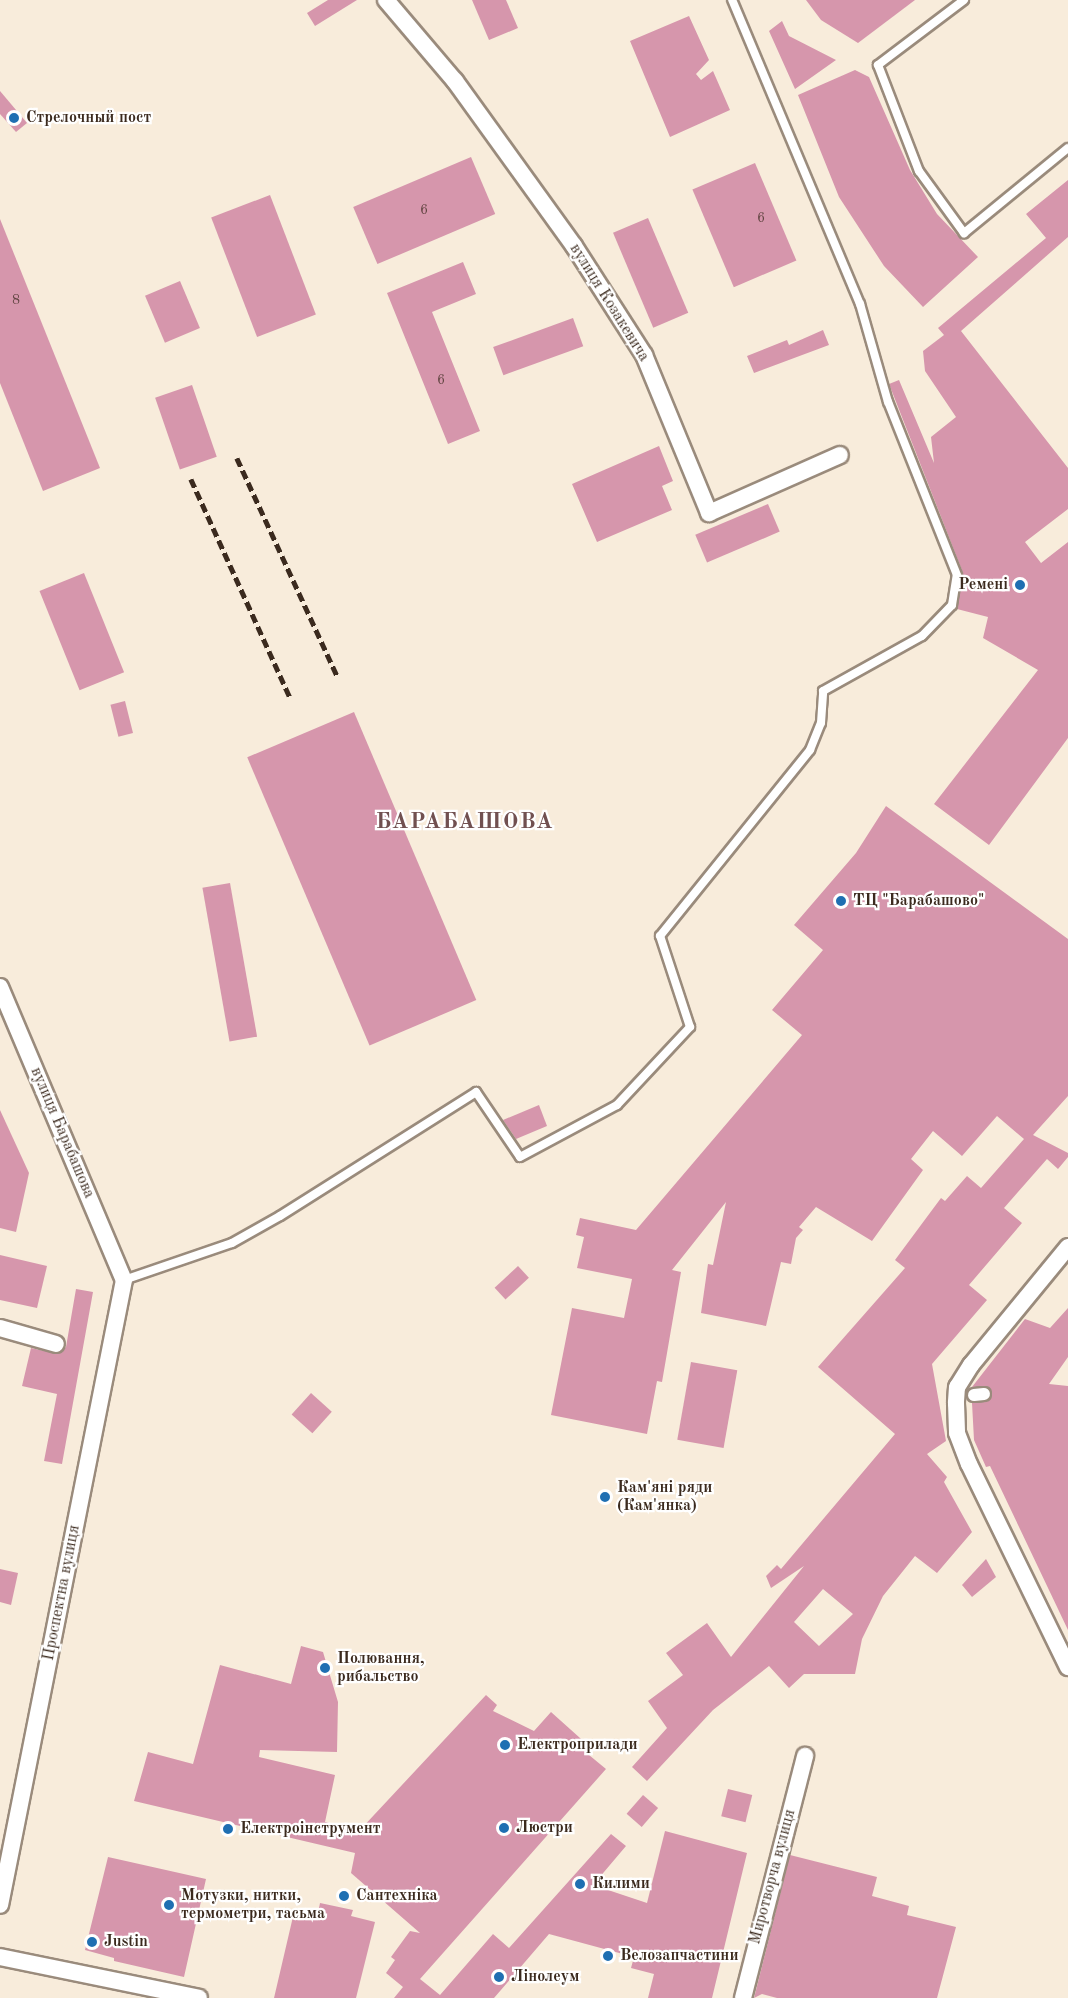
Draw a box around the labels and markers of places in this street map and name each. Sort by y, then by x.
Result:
place label: Стрелочный пост [26,108,151,128]
marker: Стрелочный пост [7,111,21,125]
place label: Ремені [958,575,1008,595]
marker: Ремені [1013,578,1027,592]
place label: ТЦ "Барабашово" [853,891,984,911]
marker: ТЦ "Барабашово" [834,894,848,908]
place label: Кам'яні ряди (Кам'янка) [617,1478,713,1516]
marker: Кам'яні ряди (Кам'янка) [598,1490,612,1504]
place label: Полювання, рибальство [337,1649,425,1687]
marker: Полювання, рибальство [318,1661,332,1675]
place label: Електроприлади [517,1735,638,1755]
marker: Електроприлади [498,1738,512,1752]
place label: Люстри [516,1818,573,1838]
place label: Електроінструмент [240,1819,381,1839]
marker: Люстри [497,1821,511,1835]
marker: Електроінструмент [221,1822,235,1836]
place label: Килими [592,1874,650,1894]
marker: Килими [573,1877,587,1891]
place label: Мотузки, нитки, термометри, тасьма [181,1886,325,1924]
place label: Сантехніка [356,1886,438,1906]
marker: Сантехніка [337,1889,351,1903]
marker: Мотузки, нитки, термометри, тасьма [162,1898,176,1912]
place label: Justin [104,1932,148,1952]
marker: Justin [85,1935,99,1949]
place label: Велозапчастини [620,1946,739,1966]
marker: Велозапчастини [601,1949,615,1963]
place label: Лінолеум [511,1967,579,1987]
marker: Лінолеум [492,1970,506,1984]

